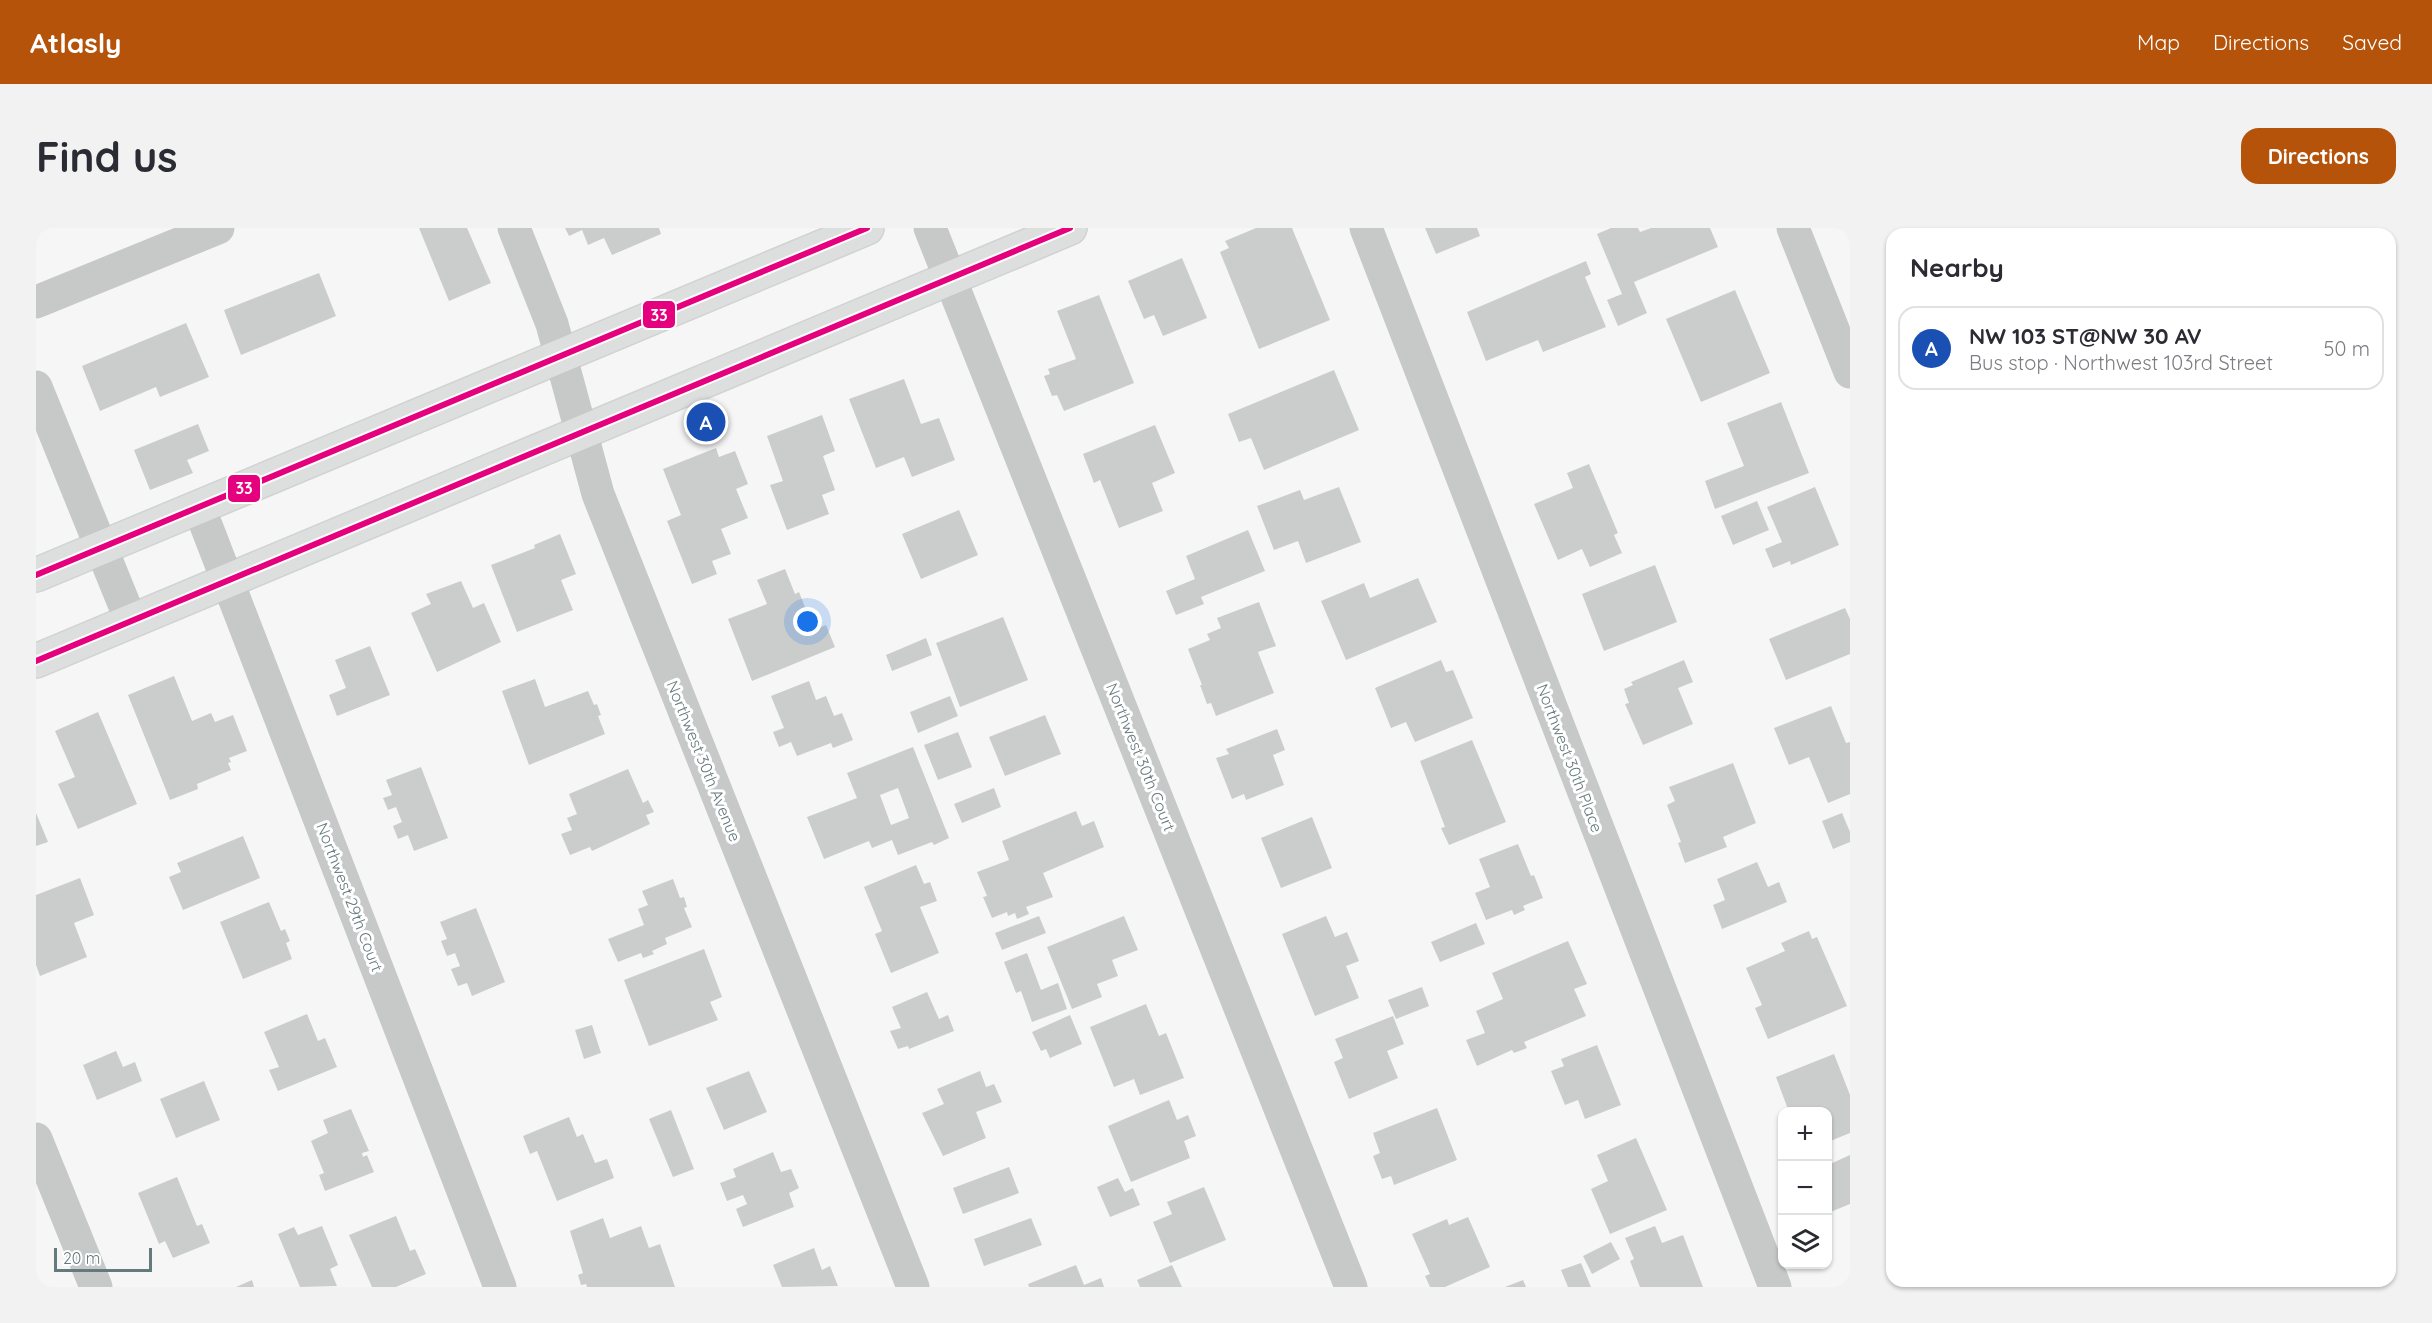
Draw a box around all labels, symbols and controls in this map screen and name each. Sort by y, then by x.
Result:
text: Atlasly [30,25,121,60]
text: Map [2137,29,2180,55]
text: Directions [2213,29,2309,55]
text: Saved [2342,29,2402,55]
button: Directions [2241,128,2396,184]
text: Find us [36,130,178,183]
text: Nearby [1910,251,2004,284]
line badge: 33 [642,300,676,329]
text: 33 [650,305,668,325]
text: NW 103 ST@NW 30 AV [1969,322,2202,350]
text: A [1925,336,1938,361]
text: 50 m [2324,336,2370,361]
text: Bus stop · Northwest 103rd Street [1969,350,2273,375]
pin: A [686,400,726,444]
line badge: 33 [227,474,261,503]
text: 33 [235,478,253,498]
your location [793,607,822,636]
street label: Northwest 30th Avenue [663,678,745,844]
street label: Northwest 30th Court [1102,680,1180,834]
street label: Northwest 30th Place [1532,681,1608,835]
street label: Northwest 29th Court [312,820,388,974]
map controls [1778,1107,1832,1269]
button: + [1778,1107,1832,1161]
button: − [1778,1161,1832,1215]
button: layers [1778,1215,1832,1269]
scale bar [54,1245,152,1272]
text: 20 m [63,1248,100,1268]

